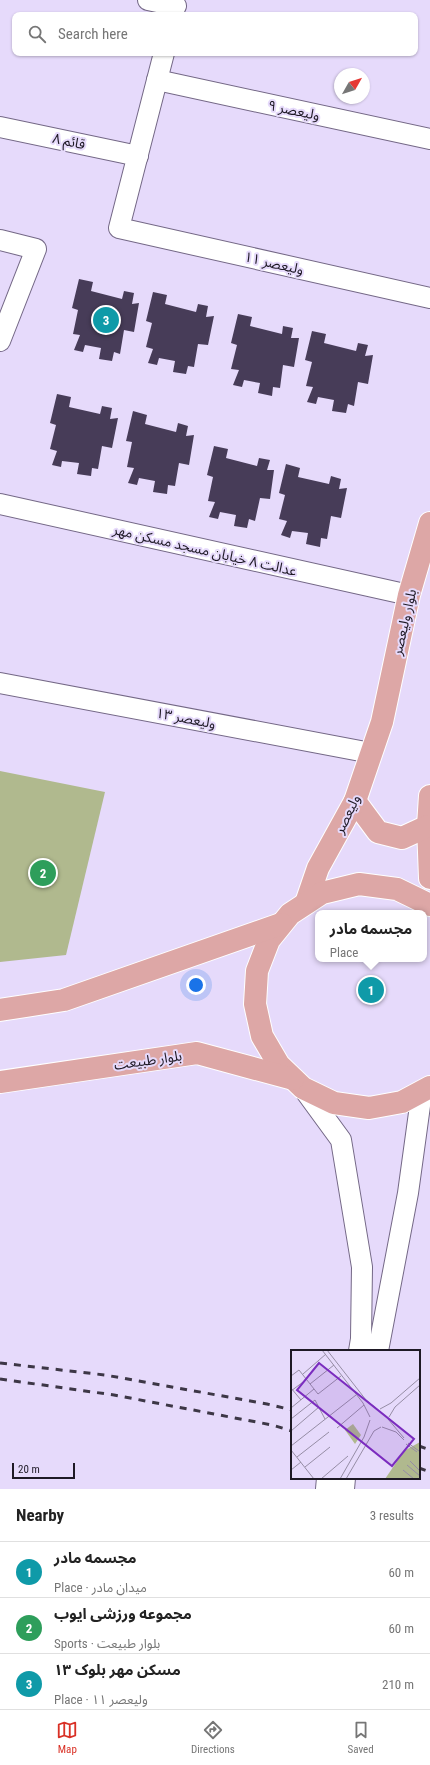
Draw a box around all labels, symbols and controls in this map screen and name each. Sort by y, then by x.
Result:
search box [12,12,418,56]
icon: search [26,23,48,45]
text: Search here [58,25,128,43]
north arrow [334,68,370,104]
street label: ولیعصر ۹ [266,97,321,124]
street label: قائم ۸ [50,130,87,155]
street label: ولیعصر ۱۱ [243,248,305,279]
pin: 3 [93,305,119,335]
street label: عدالت ۸ خیابان مسجد مسکن مهر [110,521,298,580]
street label: بلوار ولیعصر [388,587,420,658]
street label: ولیعصر ۱۳ [155,704,217,733]
street label: ولیعصر [330,792,364,837]
pin: 2 [30,858,56,888]
popup [315,910,427,962]
text: مجسمه مادر [330,920,412,938]
text: Place [330,945,358,960]
your location [186,975,206,995]
pin: 1 [358,975,384,1005]
street label: بلوار طبیعت [113,1047,183,1074]
inset map [291,1350,420,1479]
scale bar [12,1461,75,1480]
text: 20 m [18,1463,40,1476]
text: Nearby [16,1505,64,1525]
text: 3 results [370,1508,414,1523]
text: مجسمه مادر [54,1549,136,1567]
text: 1 [26,1565,32,1580]
text: 60 m [388,1565,414,1580]
text: Place · میدان مادر [54,1580,147,1595]
text: مجموعه ورزشی ایوب [54,1605,192,1623]
text: 2 [26,1621,32,1636]
text: 60 m [388,1621,414,1636]
text: Sports · بلوار طبیعت [54,1636,160,1651]
text: مسکن مهر بلوک ۱۳ [54,1661,181,1679]
text: 3 [26,1677,32,1692]
text: 210 m [382,1677,414,1692]
text: Place · ولیعصر ۱۱ [54,1692,148,1707]
tab: Map [56,1719,78,1756]
tab: Directions [191,1719,235,1756]
tab: Saved [348,1719,374,1756]

